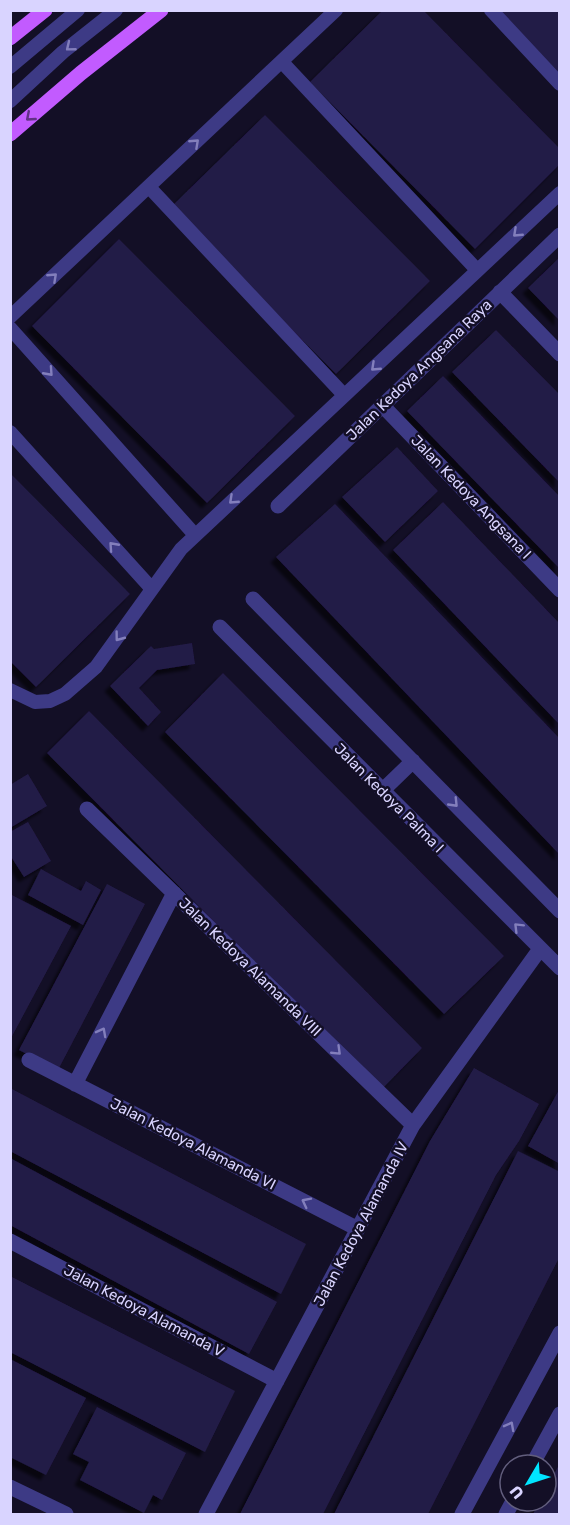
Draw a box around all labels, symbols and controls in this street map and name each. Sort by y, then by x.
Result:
one-way arrow [66,39,77,50]
one-way arrow [26,110,37,121]
one-way arrow [189,139,199,150]
one-way arrow [513,226,524,237]
one-way arrow [46,273,57,284]
street label: Jalan Kedoya Angsana Raya [342,296,496,444]
one-way arrow [371,359,382,370]
one-way arrow [42,365,53,376]
street label: Jalan Kedoya Angsana I [407,431,535,563]
one-way arrow [229,493,239,504]
one-way arrow [109,542,120,553]
one-way arrow [115,630,126,641]
street label: Jalan Kedoya Palma I [331,740,447,856]
one-way arrow [447,796,458,806]
street label: Jalan Kedoya Alamanda VIII [175,894,325,1040]
one-way arrow [514,923,525,934]
one-way arrow [95,1027,106,1038]
one-way arrow [330,1044,341,1055]
street label: Jalan Kedoya Alamanda VI [107,1094,279,1194]
street label: Jalan Kedoya Alamanda IV [310,1139,412,1309]
one-way arrow [301,1198,312,1210]
street label: Jalan Kedoya Alamanda V [61,1261,227,1361]
one-way arrow [503,1422,514,1432]
north arrow [498,1453,558,1513]
text: U [506,1482,528,1503]

